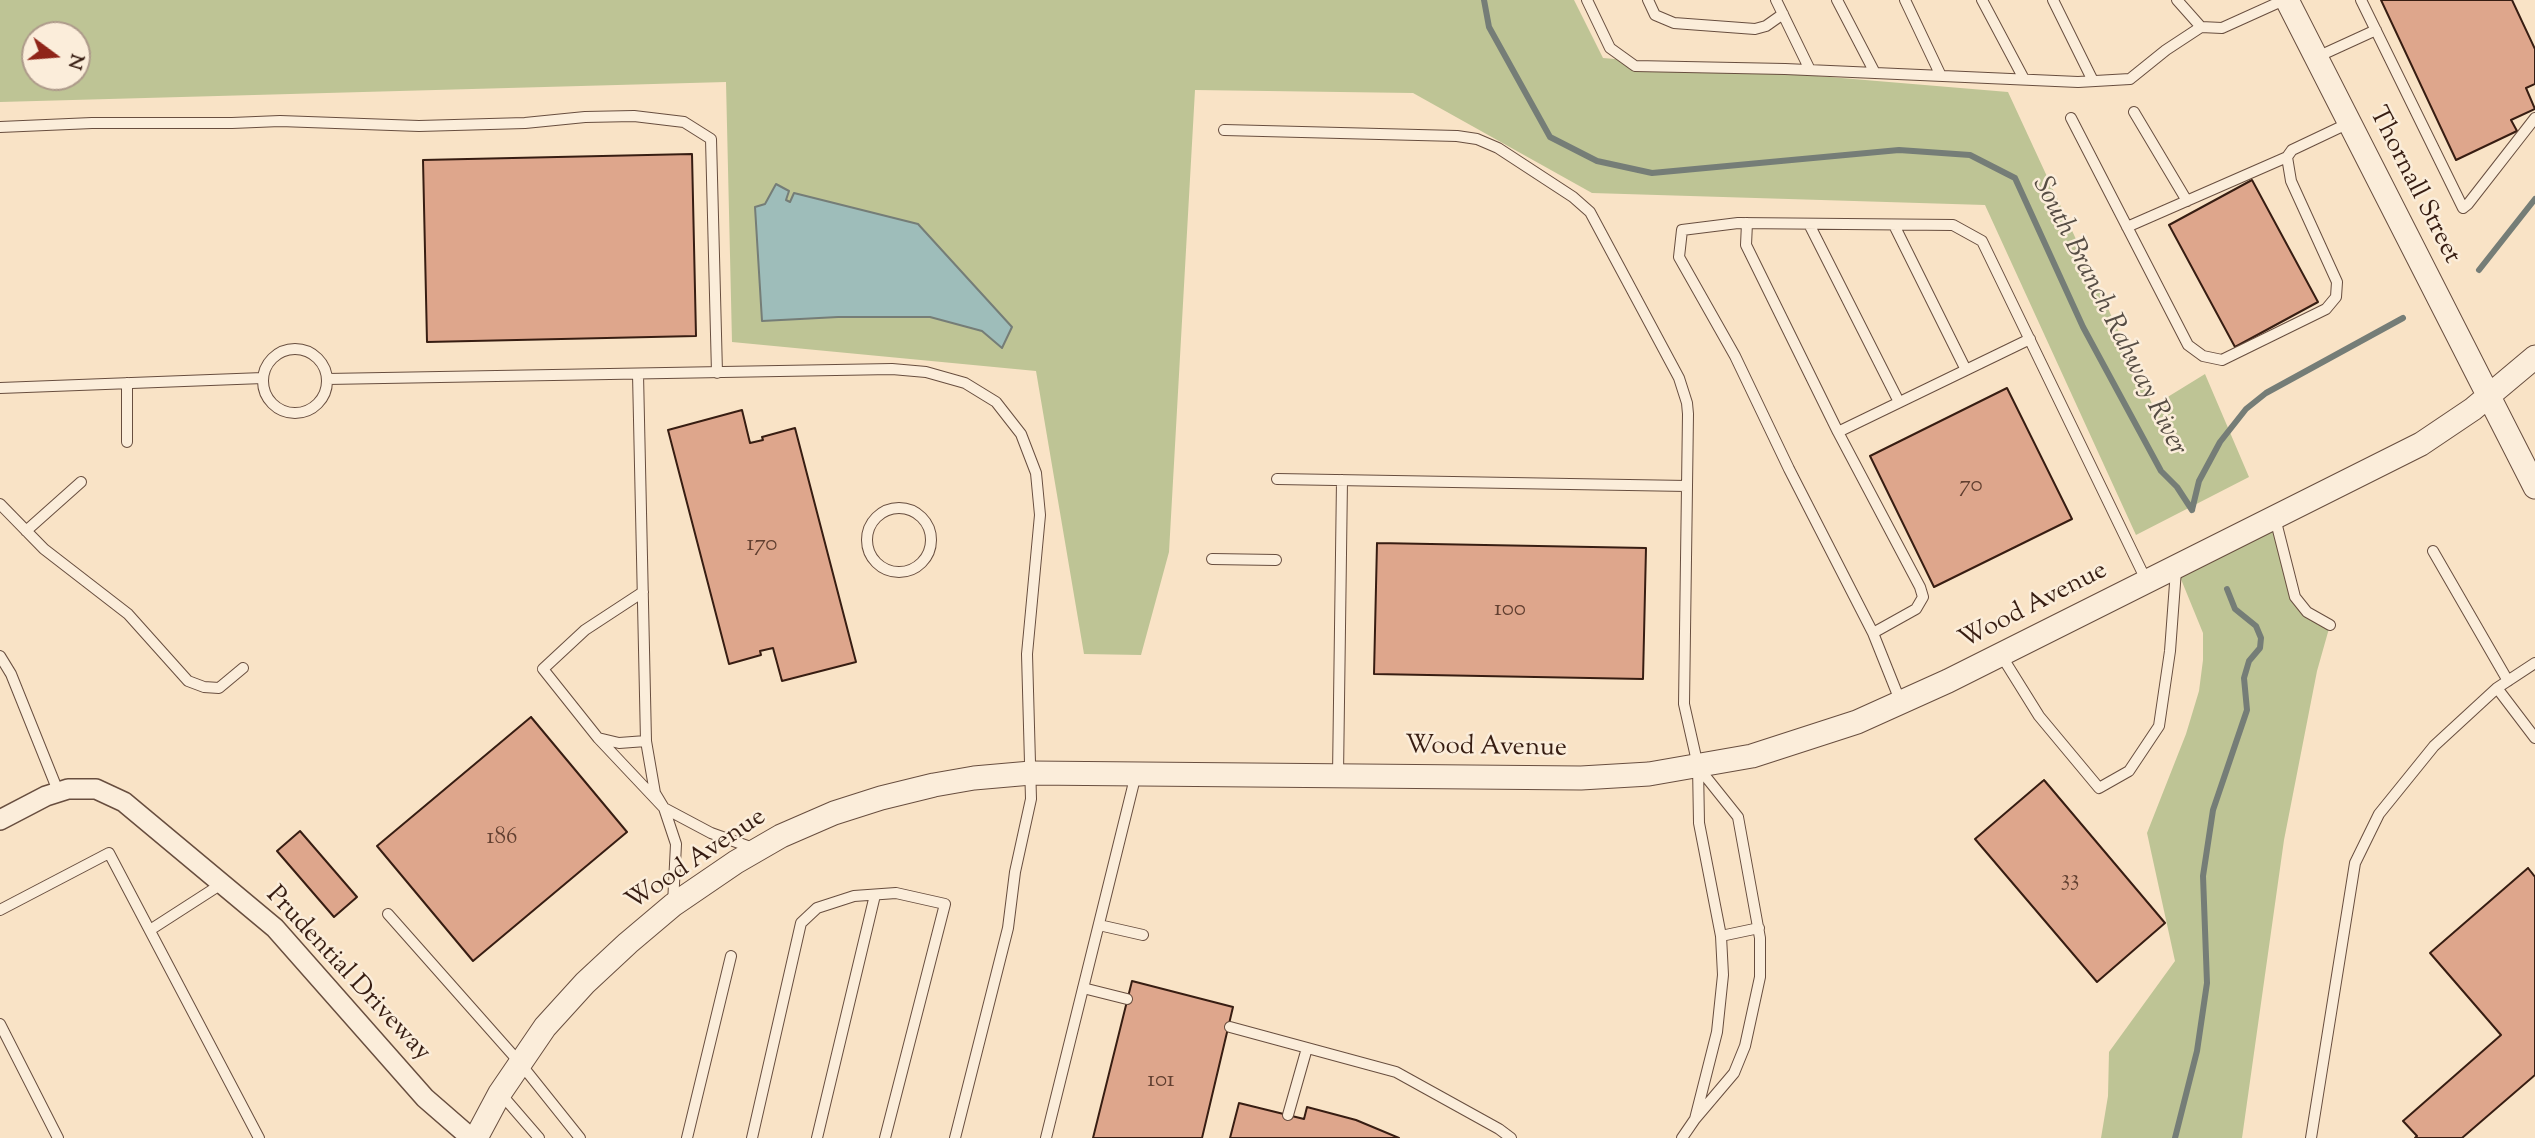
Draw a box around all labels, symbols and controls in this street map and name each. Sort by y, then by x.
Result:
north arrow [21,21,91,91]
text: N [60,50,90,72]
street label: Thornall Street [2360,102,2466,270]
water label: South Branch Rahway River [2023,172,2193,462]
house number: 70 [1959,473,1983,501]
house number: 170 [746,532,778,560]
street label: Wood Avenue [1955,556,2113,658]
house number: 100 [1494,597,1526,625]
street label: Wood Avenue [1405,732,1567,766]
street label: Wood Avenue [621,803,773,919]
house number: 186 [487,825,517,853]
house number: 33 [2061,867,2079,895]
street label: Prudential Driveway [258,881,436,1069]
house number: 101 [1147,1068,1175,1096]

